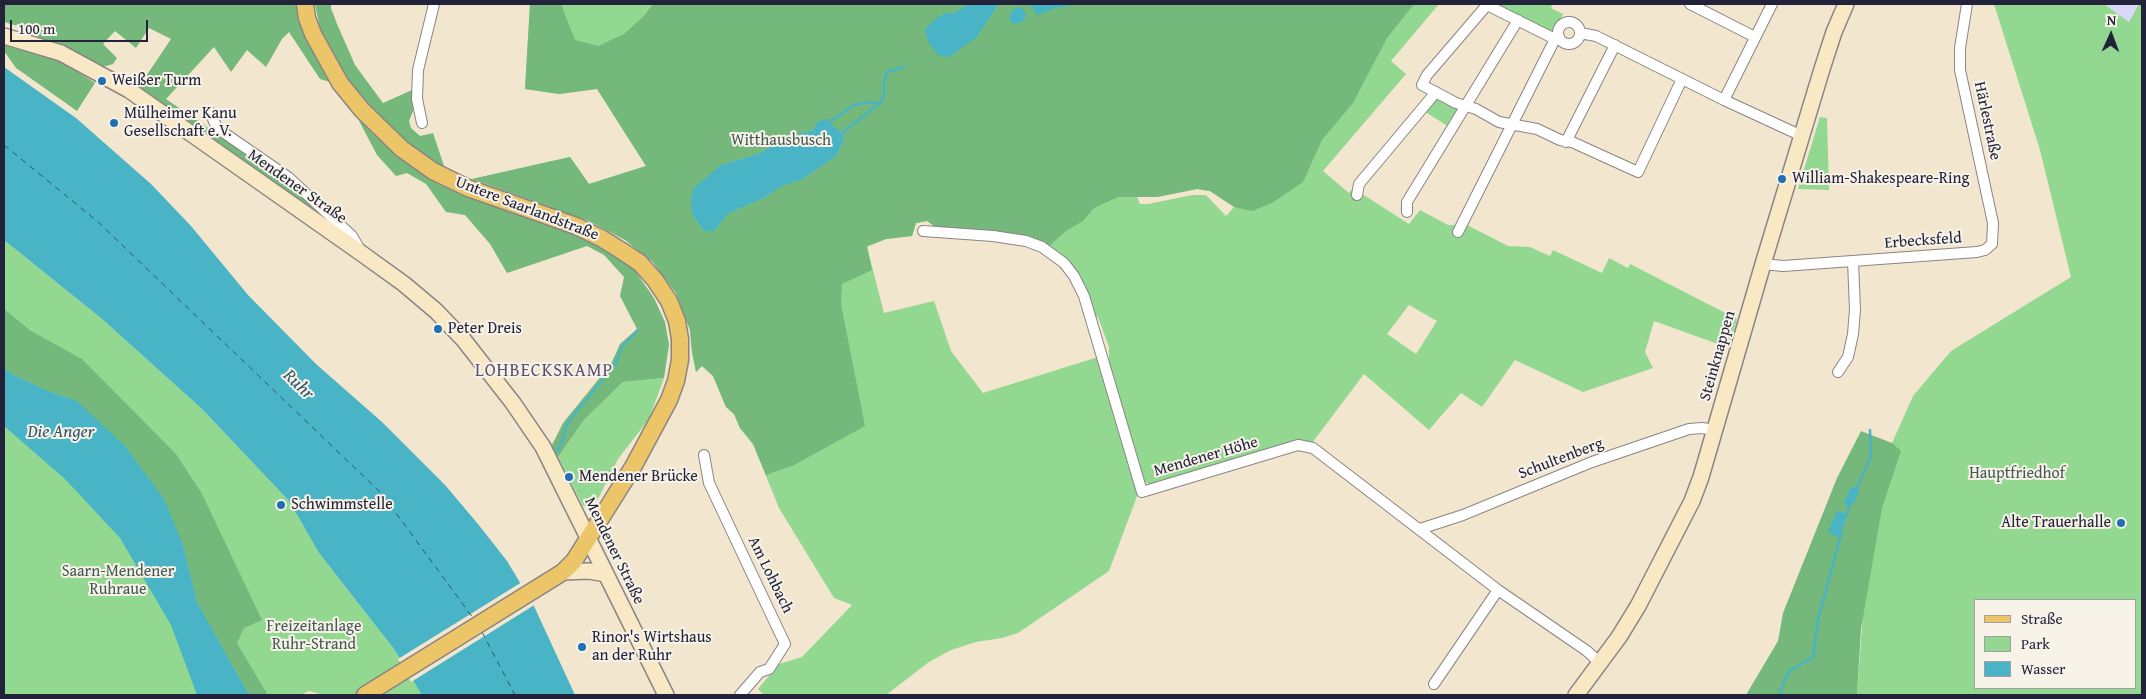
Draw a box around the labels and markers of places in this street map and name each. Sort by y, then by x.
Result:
place label: Weißer Turm [112,71,201,91]
marker: Weißer Turm [96,75,108,87]
place label: Mülheimer Kanu Gesellschaft e.V. [124,104,237,142]
marker: Mülheimer Kanu Gesellschaft e.V. [108,117,120,129]
place label: William-Shakespeare-Ring [1792,169,1969,189]
marker: William-Shakespeare-Ring [1776,173,1788,185]
place label: Peter Dreis [448,319,522,339]
marker: Peter Dreis [432,323,444,335]
place label: Mendener Brücke [579,467,698,487]
marker: Mendener Brücke [563,471,575,483]
place label: Schwimmstelle [291,495,393,515]
marker: Schwimmstelle [275,499,287,511]
place label: Alte Trauerhalle [2001,513,2111,533]
marker: Alte Trauerhalle [2115,517,2127,529]
place label: Rinor's Wirtshaus an der Ruhr [592,628,712,666]
marker: Rinor's Wirtshaus an der Ruhr [576,641,588,653]

